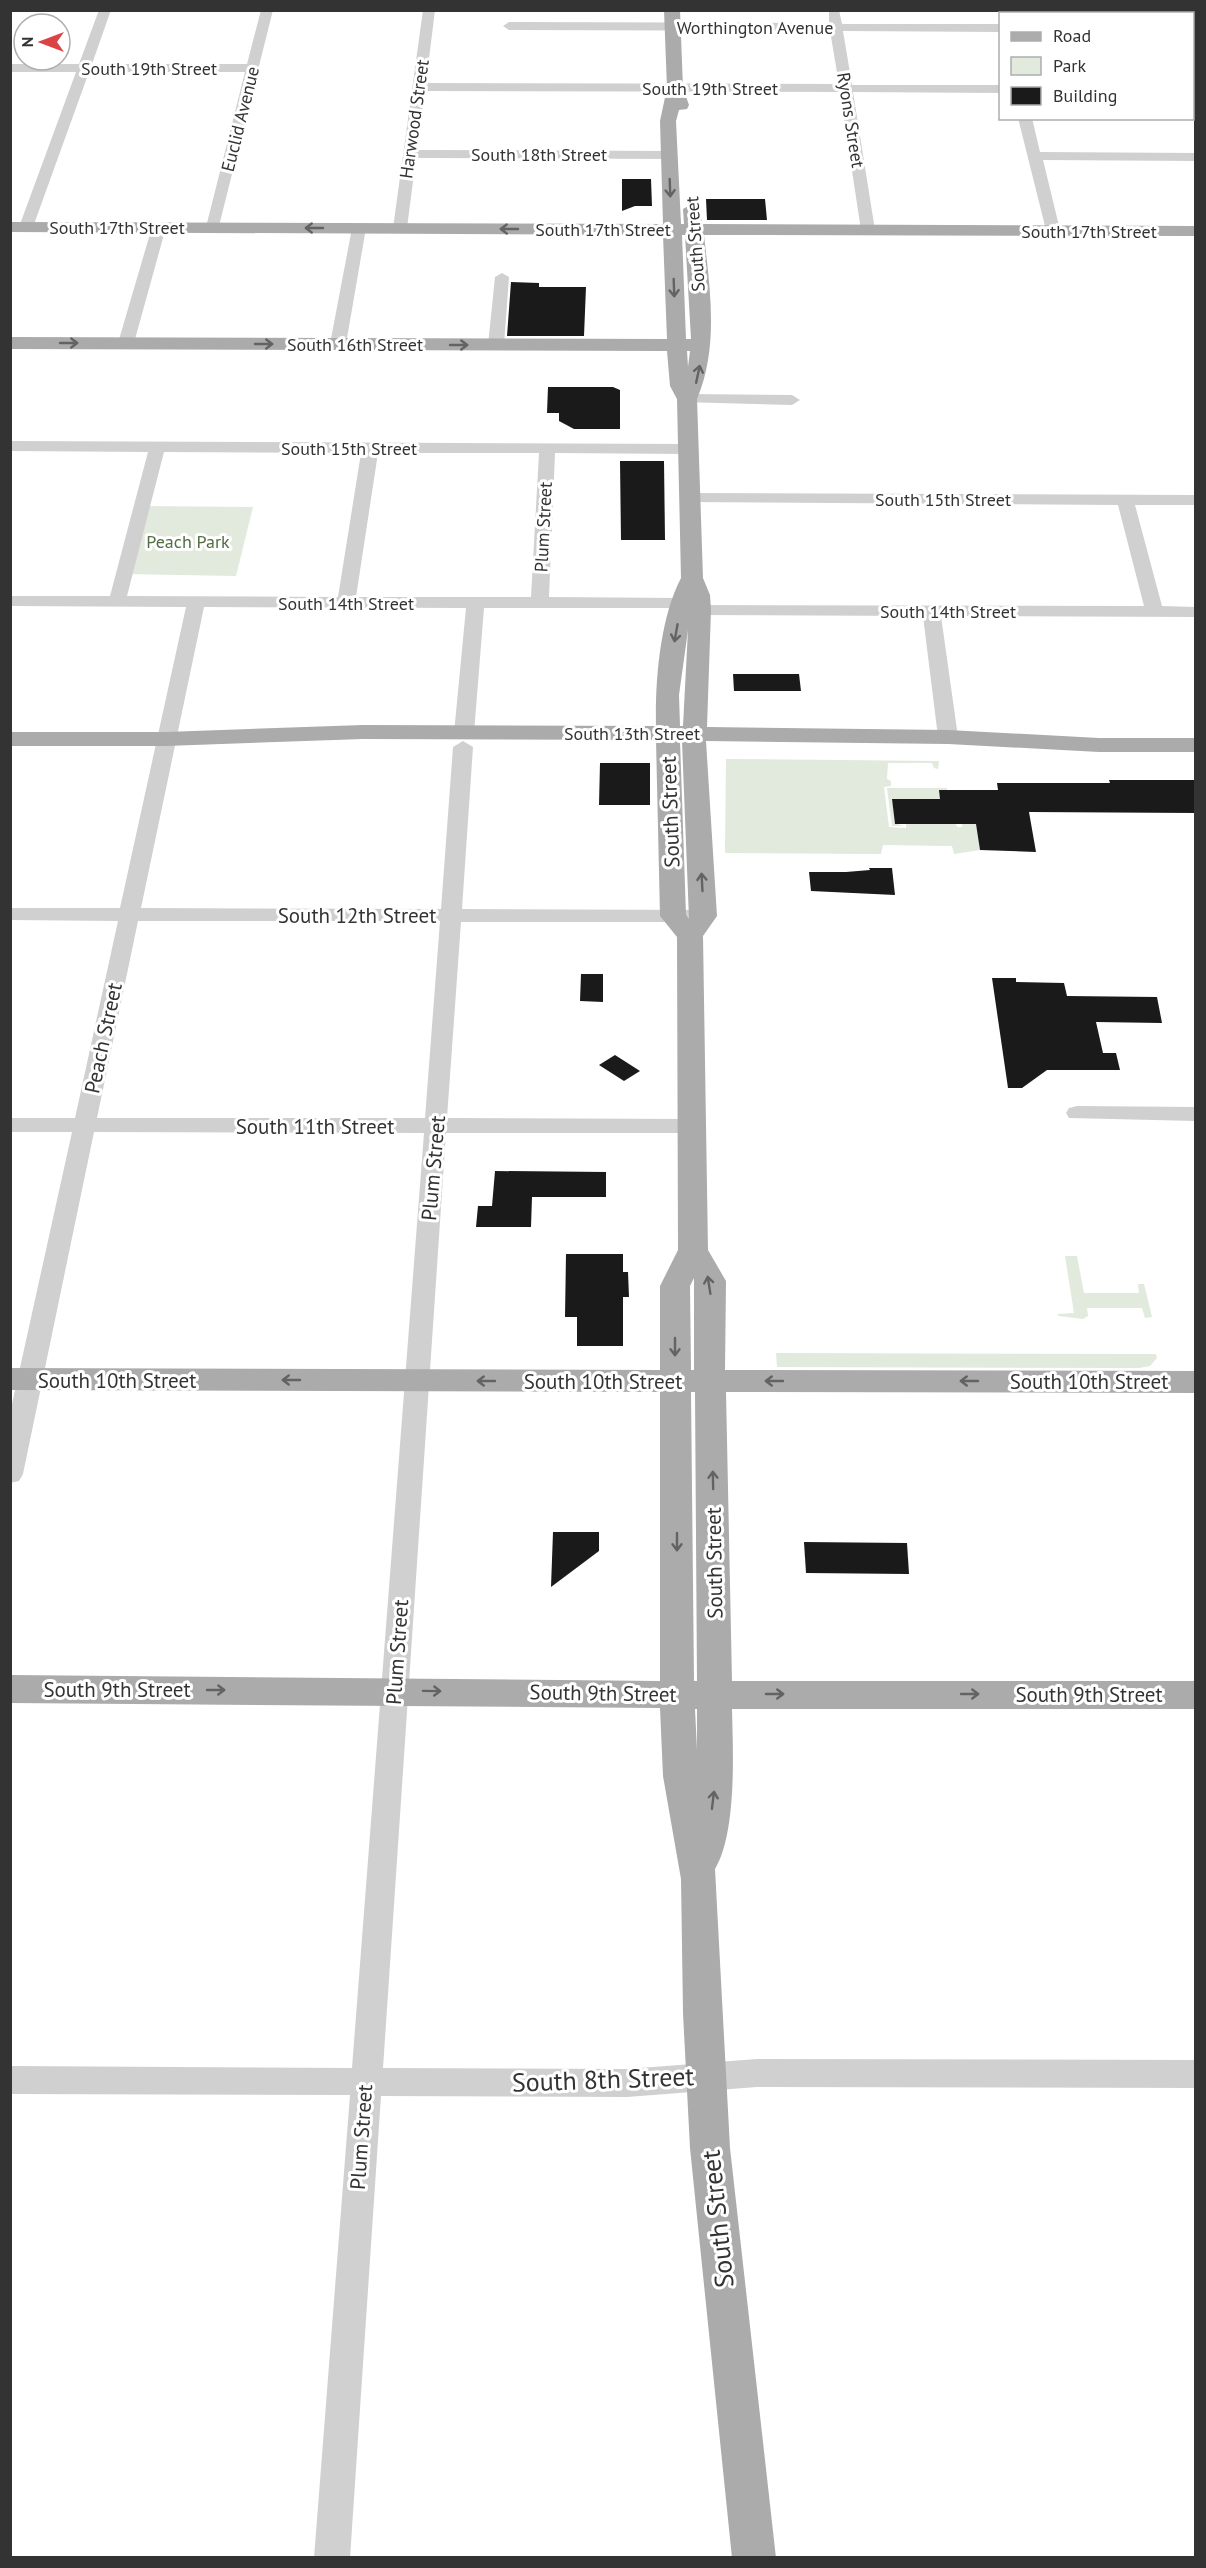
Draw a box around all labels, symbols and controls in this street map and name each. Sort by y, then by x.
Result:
north arrow [12,12,72,72]
legend [999,12,1194,120]
street label: Worthington Avenue [677,16,833,39]
text: Road [1053,24,1091,47]
text: N [17,37,37,47]
text: Park [1053,54,1086,77]
street label: South 19th Street [81,57,217,80]
street label: Harwood Street [394,58,434,180]
street label: Euclid Avenue [216,64,264,174]
street label: Ryons Street [832,71,870,169]
street label: South 19th Street [642,77,778,100]
text: Building [1053,84,1117,107]
street label: South 18th Street [471,143,607,166]
one-way arrow [665,177,676,197]
street label: South Street [680,195,710,293]
street label: South 17th Street [49,216,185,239]
street label: South 17th Street [535,218,671,241]
street label: South 17th Street [1021,220,1157,243]
one-way arrow [304,222,324,234]
one-way arrow [499,223,519,235]
one-way arrow [668,277,679,297]
street label: South 16th Street [287,333,423,356]
one-way arrow [58,337,78,349]
one-way arrow [253,338,273,350]
one-way arrow [448,339,468,351]
one-way arrow [693,364,704,384]
street label: South 15th Street [281,437,417,460]
street label: Plum Street [529,481,557,573]
street label: South 15th Street [875,488,1011,511]
park label: Peach Park [146,530,230,553]
street label: South 14th Street [278,592,414,615]
street label: South 14th Street [880,600,1016,623]
one-way arrow [670,623,681,643]
street label: South 13th Street [564,722,700,745]
street label: South Street [655,756,685,868]
one-way arrow [696,872,707,892]
street label: South 12th Street [278,902,436,929]
street label: Peach Street [78,980,128,1096]
street label: South 11th Street [236,1113,394,1140]
street label: Plum Street [415,1114,451,1222]
one-way arrow [704,1276,715,1295]
one-way arrow [669,1336,681,1356]
street label: South 10th Street [38,1367,196,1394]
street label: South 10th Street [524,1368,682,1395]
street label: South 10th Street [1010,1368,1168,1395]
one-way arrow [282,1374,302,1386]
one-way arrow [477,1375,497,1387]
one-way arrow [765,1375,785,1387]
one-way arrow [960,1375,980,1387]
one-way arrow [707,1470,719,1490]
street label: South Street [700,1507,728,1619]
one-way arrow [671,1531,683,1551]
street label: Plum Street [380,1598,414,1706]
street label: South 9th Street [43,1676,191,1703]
street label: South 9th Street [529,1678,677,1708]
street label: South 9th Street [1015,1681,1163,1708]
one-way arrow [205,1684,225,1696]
one-way arrow [421,1685,441,1696]
one-way arrow [764,1688,784,1700]
one-way arrow [959,1688,979,1700]
one-way arrow [708,1791,719,1811]
street label: South 8th Street [511,2059,695,2099]
street label: Plum Street [344,2083,378,2191]
street label: South Street [693,2148,741,2289]

